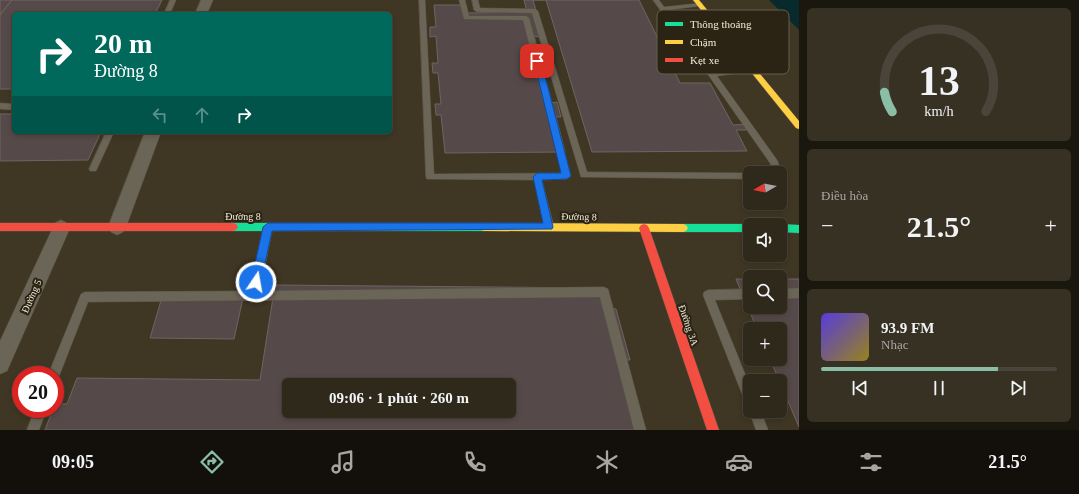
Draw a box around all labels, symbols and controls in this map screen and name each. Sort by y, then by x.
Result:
legend [657,10,789,74]
text: Thông thoáng [690,18,752,30]
icon: right [28,28,80,80]
text: 20 m [94,28,152,59]
text: Chậm [690,36,717,48]
pin [520,44,554,78]
icon: arrive [526,50,548,72]
text: Kẹt xe [690,54,719,66]
text: 13 [918,58,960,104]
text: Đường 8 [94,61,158,81]
text: km/h [924,103,954,119]
icon: left [149,104,171,126]
icon: ahead [191,104,213,126]
icon: right [233,104,255,126]
north arrow [743,166,787,210]
map controls [743,166,787,418]
text: Điều hòa [821,188,868,203]
text: 21.5° [907,210,971,243]
street label: Đường 8 [225,211,261,222]
street label: Đường 8 [561,211,597,222]
text: − [821,213,833,238]
text: + [1045,213,1057,238]
button: sound [743,218,787,262]
position arrow [235,261,277,303]
button: search [743,270,787,314]
street label: Đường 5 [19,278,44,315]
street label: Đường 3A [676,303,701,348]
text: 93.9 FM [881,320,934,336]
button: + [743,322,787,366]
text: Nhạc [881,337,908,352]
speed limit sign: 20 [12,366,64,418]
button: − [743,374,787,418]
icon: previous [849,377,871,399]
icon: pause [928,377,950,399]
icon: next [1007,377,1029,399]
text: 09:06 · 1 phút · 260 m [329,390,469,406]
icon: directions [198,448,226,476]
icon: music [329,448,357,476]
icon: phone [461,448,489,476]
icon: climate [593,448,621,476]
icon: car [725,448,753,476]
icon: filters [857,448,885,476]
text: 09:05 [52,452,94,472]
text: 21.5° [988,452,1027,472]

